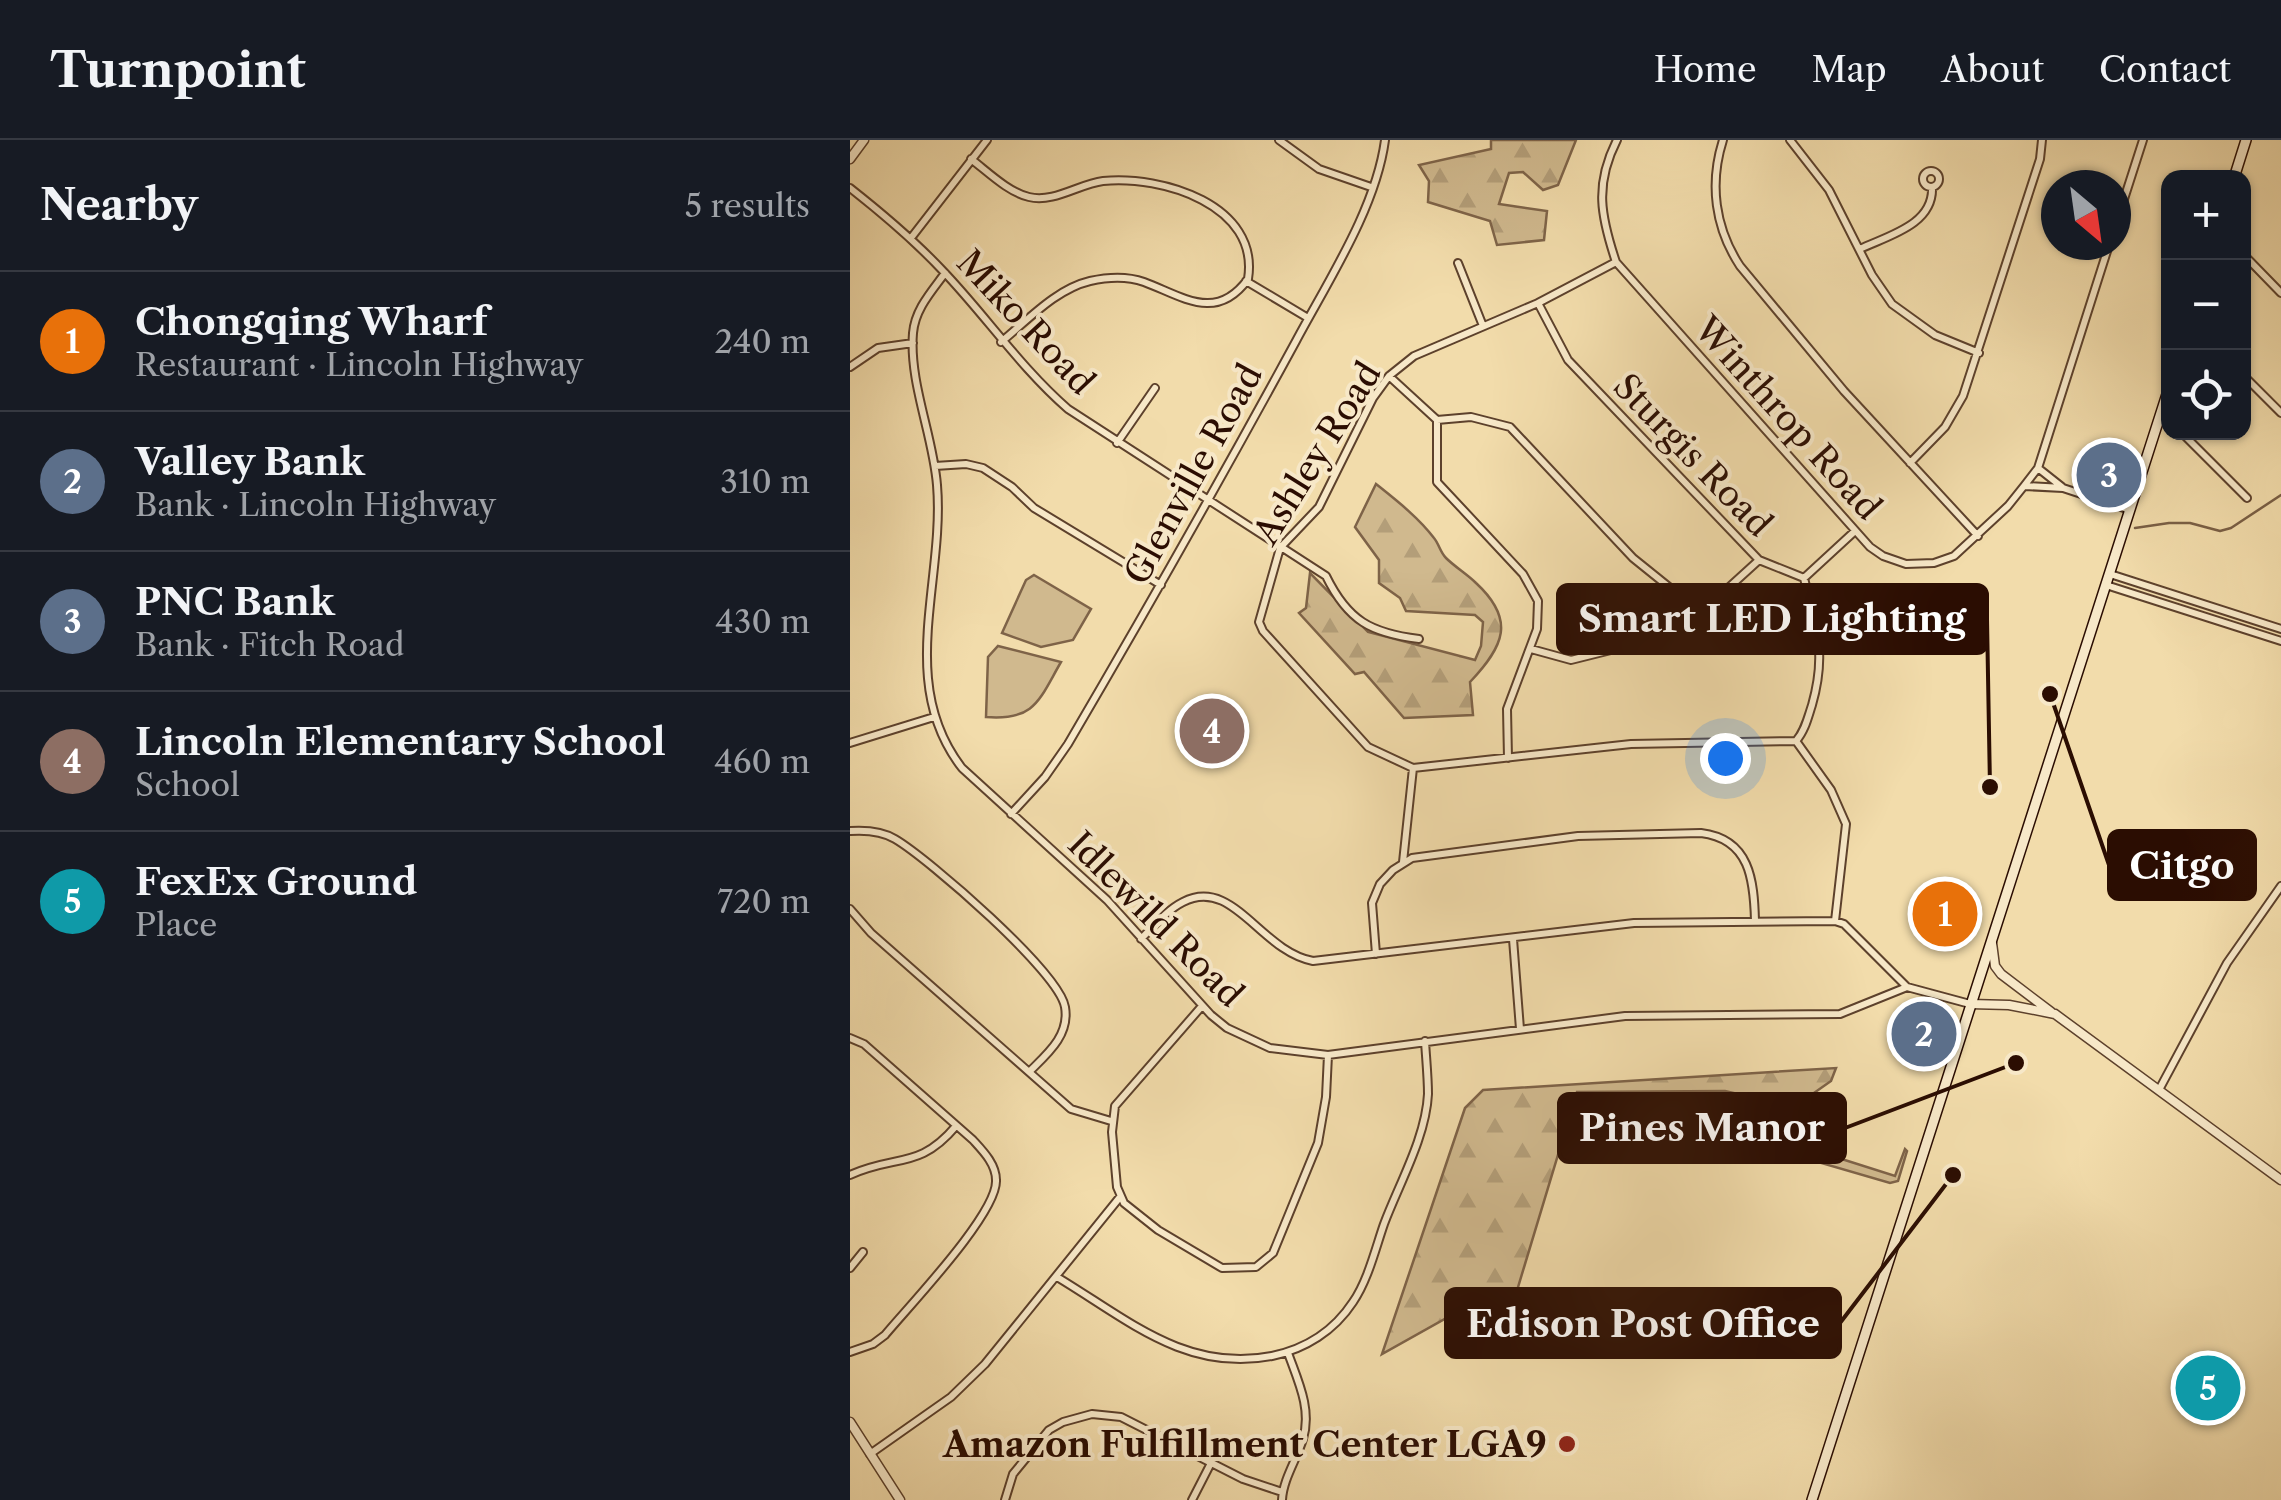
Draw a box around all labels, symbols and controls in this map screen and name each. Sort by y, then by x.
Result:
text: Turnpoint [50,40,306,99]
text: Home [1654,48,1756,91]
text: Map [1811,48,1887,91]
text: About [1942,48,2044,91]
text: Contact [2099,48,2231,91]
north arrow [2041,170,2131,260]
map controls [2161,170,2251,440]
button: + [2161,170,2251,260]
text: Nearby [40,179,198,231]
text: 5 results [685,186,810,225]
street label: Miko Road [948,241,1104,403]
button: − [2161,260,2251,350]
text: Chongqing Wharf [135,298,488,345]
street label: Winthrop Road [1685,307,1890,528]
text: 1 [65,322,80,361]
text: 240 m [714,322,810,361]
text: Restaurant · Lincoln Highway [135,345,583,384]
button: locate [2161,350,2251,440]
street label: Ashley Road [1243,354,1390,553]
street label: Glenville Road [1115,356,1271,592]
street label: Sturgis Road [1605,365,1781,545]
text: Valley Bank [135,438,365,485]
pin: 3 [2076,438,2142,512]
text: 2 [63,462,82,501]
text: 310 m [720,462,810,501]
text: Bank · Lincoln Highway [135,485,496,524]
text: PNC Bank [135,578,335,625]
callout: Smart LED Lighting [1558,585,1987,653]
text: Smart LED Lighting [1578,595,1967,642]
text: 3 [63,602,82,641]
text: 430 m [715,602,810,641]
text: Bank · Fitch Road [135,625,404,664]
pin: 4 [1180,694,1244,768]
text: Lincoln Elementary School [135,718,666,765]
your location [1700,733,1751,784]
text: 4 [63,742,82,781]
text: 460 m [714,742,810,781]
text: School [135,765,240,804]
street label: Idlewild Road [1059,822,1253,1016]
callout: Citgo [2109,831,2255,899]
text: Citgo [2129,842,2235,889]
text: FexEx Ground [135,858,417,905]
pin: 1 [1912,876,1978,952]
text: 5 [64,882,81,921]
text: 720 m [717,882,810,921]
text: Place [135,905,217,944]
pin: 2 [1892,996,1956,1072]
callout: Pines Manor [1559,1094,1845,1162]
text: Pines Manor [1579,1104,1826,1151]
callout: Edison Post Office [1446,1289,1840,1357]
text: Edison Post Office [1466,1300,1820,1347]
pin: 5 [2176,1350,2240,1426]
place label: Amazon Fulfillment Center LGA9 [942,1423,1547,1466]
marker: Amazon Fulfillment Center LGA9 [1556,1433,1578,1455]

